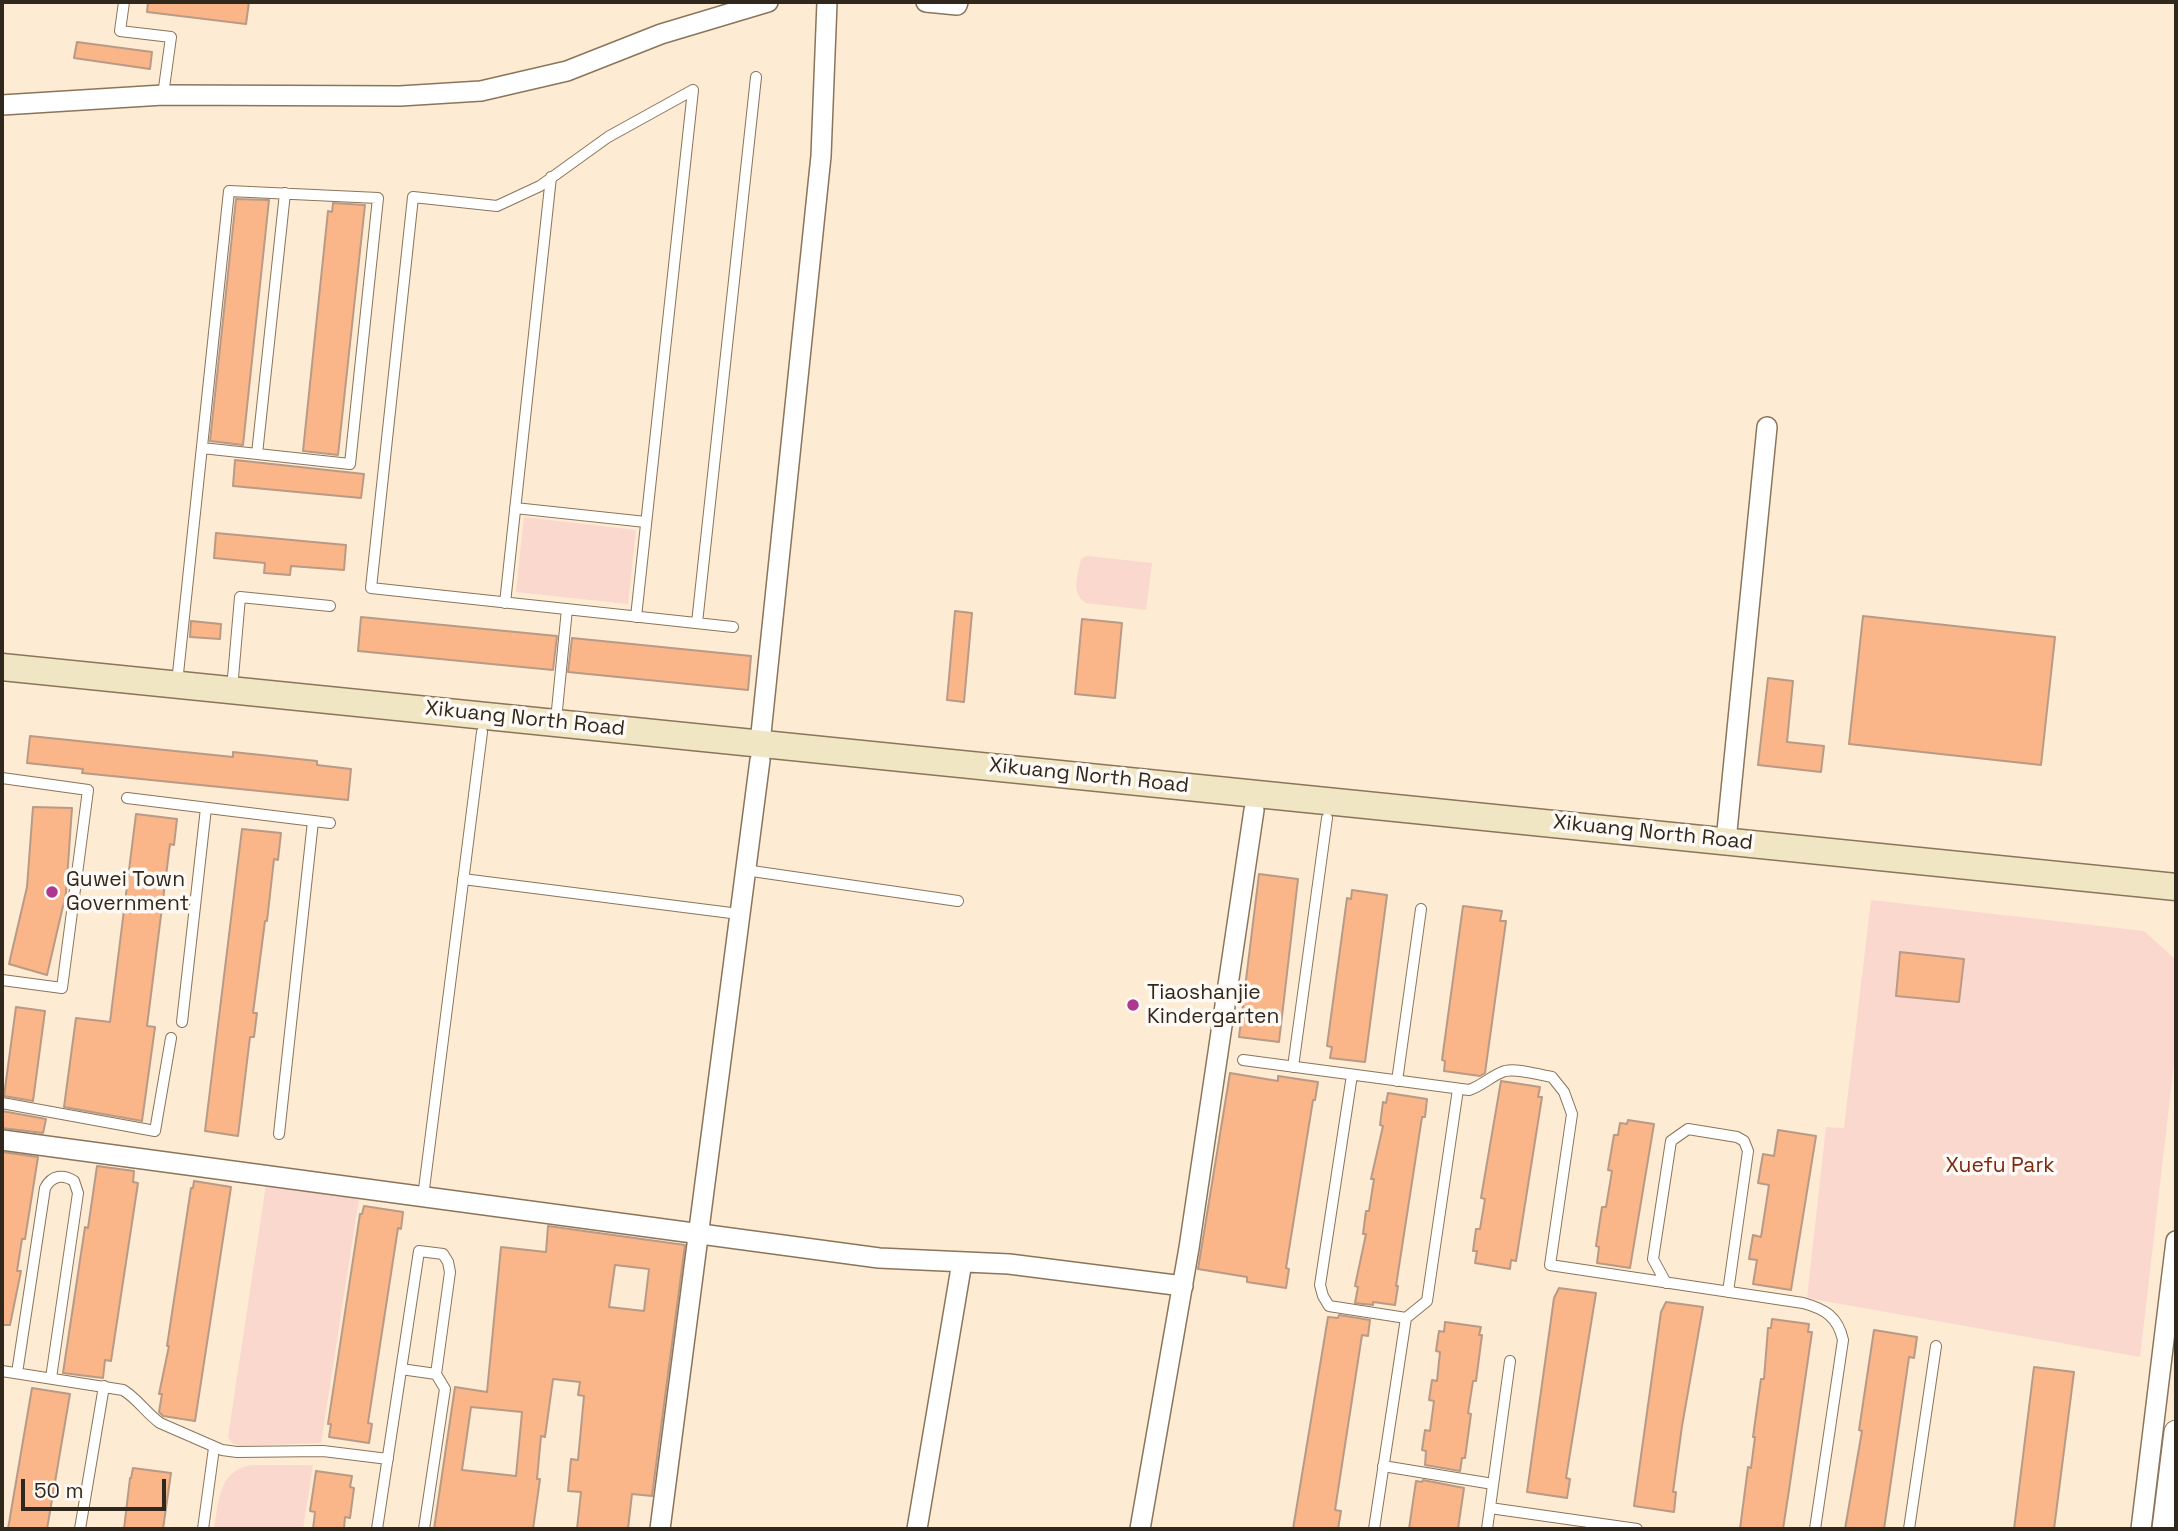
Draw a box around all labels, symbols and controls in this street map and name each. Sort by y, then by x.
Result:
street label: Xikuang North Road [424,696,626,742]
street label: Xikuang North Road [988,753,1190,799]
street label: Xikuang North Road [1552,810,1754,856]
place label: Guwei Town Government [66,867,189,917]
marker: Guwei Town Government [44,884,60,900]
place label: Tiaoshanjie Kindergarten [1147,980,1279,1030]
marker: Tiaoshanjie Kindergarten [1125,997,1141,1013]
park label: Xuefu Park [1945,1153,2055,1179]
scale bar [24,1464,170,1508]
text: 50 m [34,1477,84,1504]

